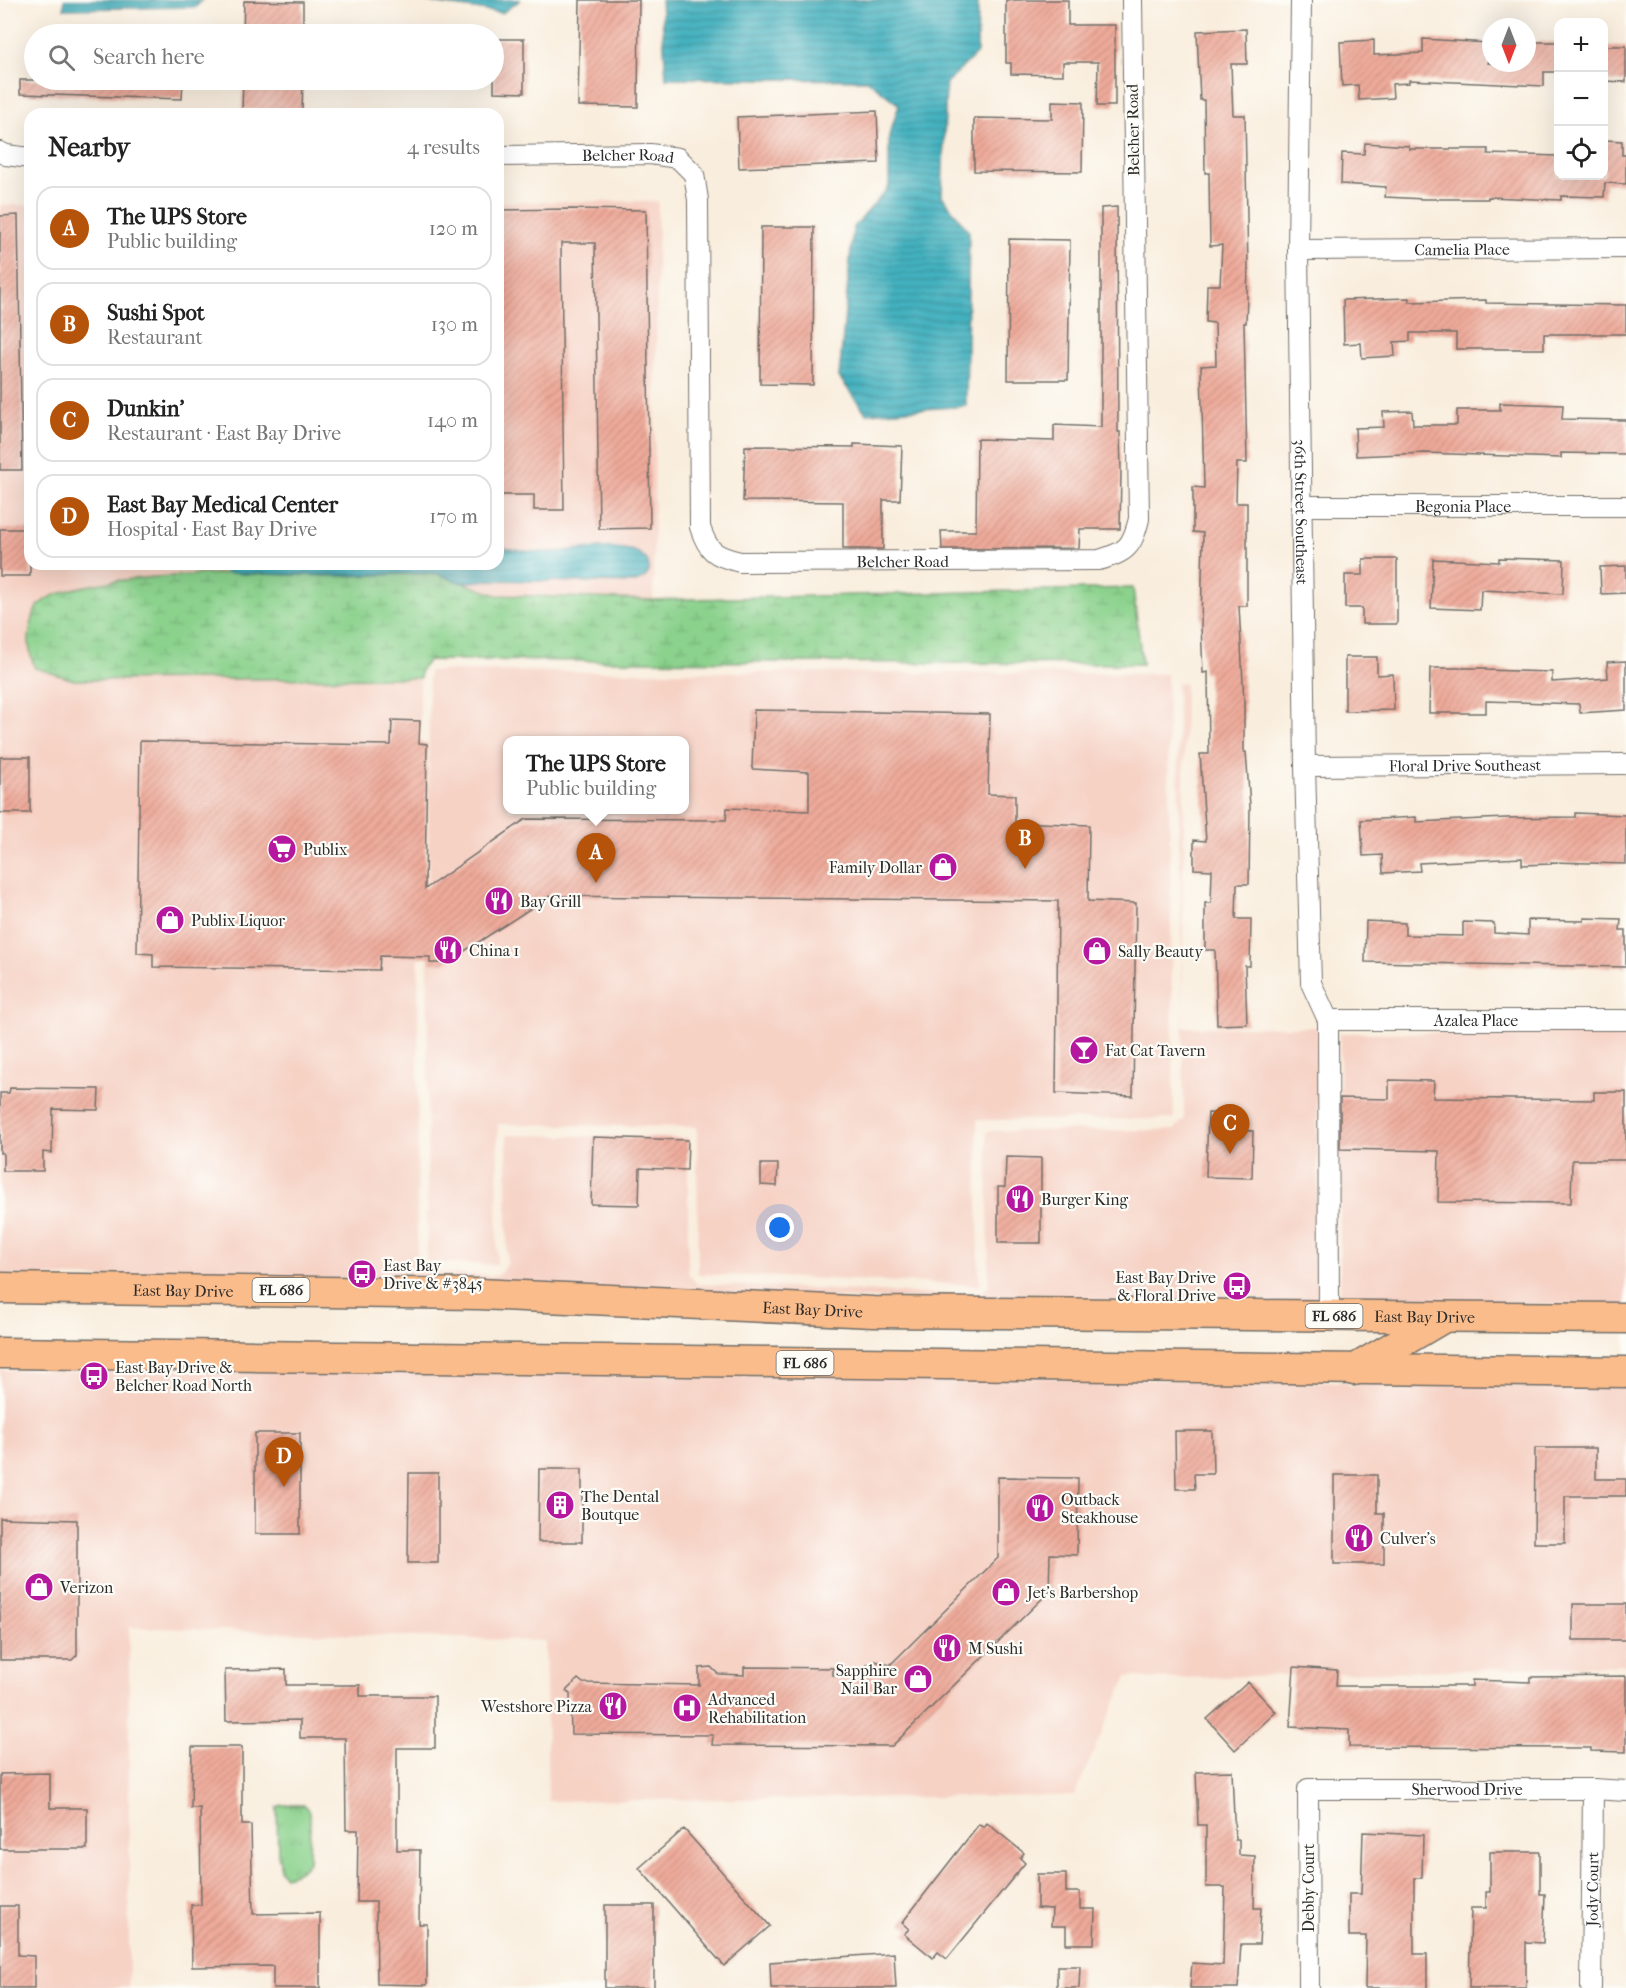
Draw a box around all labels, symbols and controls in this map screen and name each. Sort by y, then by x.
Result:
north arrow [1482,18,1536,72]
map controls [1554,18,1608,180]
button: + [1554,18,1608,72]
search box [24,24,504,90]
icon: search [45,41,78,74]
text: Search here [93,44,205,70]
button: − [1554,72,1608,126]
street label: Belcher Road [1123,83,1143,176]
button: locate [1554,126,1608,180]
text: Nearby [48,132,130,163]
text: 4 results [407,136,480,159]
street label: Belcher Road [582,144,676,167]
text: The UPS Store [107,204,247,230]
text: A [63,217,76,240]
text: 120 m [429,217,478,240]
text: Public building [107,230,237,253]
street label: Camelia Place [1414,239,1510,259]
text: Sushi Spot [107,300,205,326]
text: B [63,313,76,336]
text: 130 m [431,313,478,336]
text: Restaurant [107,326,203,349]
text: Dunkin' [107,396,184,422]
text: C [63,409,76,432]
text: 140 m [427,409,478,432]
text: Restaurant · East Bay Drive [107,422,341,445]
street label: 36th Street Southeast [1291,439,1312,585]
text: East Bay Medical Center [107,492,338,518]
street label: Begonia Place [1415,497,1511,516]
text: D [62,505,77,528]
text: 170 m [429,505,478,528]
text: Hospital · East Bay Drive [107,518,317,541]
street label: Belcher Road [856,551,949,571]
popup [503,736,689,814]
text: The UPS Store [526,751,666,777]
street label: Floral Drive Southeast [1389,755,1542,775]
text: Public building [526,777,656,800]
pin: B [1006,820,1044,869]
supermarket icon: Publix [266,833,298,865]
pin: A [576,834,616,883]
place label: Publix [303,840,348,859]
shop icon: Family Dollar [927,851,959,883]
place label: Family Dollar [829,858,922,877]
restaurant icon: Bay Grill [483,885,515,917]
place label: Bay Grill [520,892,582,911]
shop icon: Publix Liquor [154,904,186,936]
place label: Publix Liquor [191,911,285,930]
restaurant icon: China 1 [432,934,464,966]
shop icon: Sally Beauty [1081,935,1113,967]
place label: China 1 [469,941,519,960]
place label: Sally Beauty [1118,942,1204,961]
street label: Azalea Place [1433,1011,1518,1030]
bar icon: Fat Cat Tavern [1068,1034,1100,1066]
place label: Fat Cat Tavern [1105,1041,1206,1060]
pin: C [1210,1104,1250,1154]
restaurant icon: Burger King [1004,1183,1036,1215]
place label: Burger King [1041,1190,1129,1209]
your location [765,1213,794,1242]
place label: East Bay Drive & #3845 [383,1256,483,1293]
bus stop icon: East Bay Drive & #3845 [346,1258,378,1290]
place label: East Bay Drive & Floral Drive [1115,1268,1216,1305]
bus stop icon: East Bay Drive & Floral Drive [1221,1270,1253,1302]
road number: FL 686 [252,1278,310,1302]
street label: East Bay Drive [132,1280,234,1300]
street label: East Bay Drive [762,1297,864,1321]
road number: FL 686 [1306,1304,1362,1328]
street label: East Bay Drive [1374,1306,1475,1326]
road number: FL 686 [776,1351,834,1375]
place label: East Bay Drive & Belcher Road North [115,1358,252,1395]
bus stop icon: East Bay Drive & Belcher Road North [78,1360,110,1392]
pin: D [264,1438,304,1487]
place label: The Dental Boutque [581,1487,660,1524]
building icon: The Dental Boutque [544,1489,576,1521]
place label: Outback Steakhouse [1061,1490,1138,1527]
restaurant icon: Outback Steakhouse [1024,1492,1056,1524]
restaurant icon: Culver's [1343,1522,1375,1554]
place label: Culver's [1380,1529,1436,1548]
shop icon: Verizon [23,1571,55,1603]
shop icon: Jet's Barbershop [990,1576,1022,1608]
place label: Verizon [59,1578,114,1597]
place label: Jet's Barbershop [1025,1583,1139,1602]
restaurant icon: M Sushi [931,1632,963,1664]
place label: M Sushi [968,1639,1023,1658]
place label: Sapphire Nail Bar [836,1661,897,1698]
shop icon: Sapphire Nail Bar [902,1663,934,1695]
restaurant icon: Westshore Pizza [597,1690,629,1722]
place label: Advanced Rehabilitation [707,1690,807,1727]
hospital icon: Advanced Rehabilitation [671,1692,703,1724]
place label: Westshore Pizza [480,1697,593,1716]
street label: Sherwood Drive [1411,1780,1523,1799]
street label: Debby Court [1299,1843,1318,1932]
street label: Jody Court [1582,1851,1602,1928]

